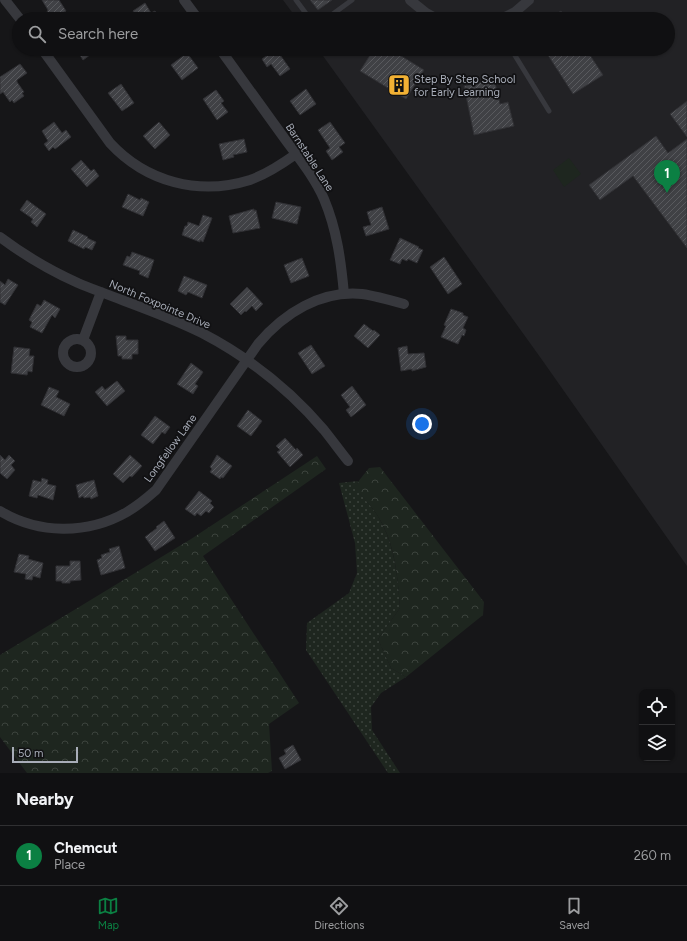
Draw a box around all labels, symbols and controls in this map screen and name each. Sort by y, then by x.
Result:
search box [12,12,675,56]
icon: search [26,23,48,45]
text: Search here [58,25,138,43]
building icon: Step By Step School for Early Learning [386,72,412,98]
place label: Step By Step School for Early Learning [414,73,515,99]
street label: Barnstable Lane [283,121,336,194]
pin: 1 [654,160,680,193]
street label: North Foxpointe Drive [107,277,212,332]
street label: Longfellow Lane [141,412,199,485]
your location [412,414,432,434]
map controls [639,689,675,761]
button: locate [639,689,675,725]
button: layers [639,725,675,761]
scale bar [12,745,78,764]
text: 50 m [18,747,43,760]
text: Nearby [16,789,74,809]
text: Chemcut [54,839,118,857]
text: 1 [26,848,32,863]
text: 260 m [634,848,671,863]
text: Place [54,857,85,872]
tab: Map [97,895,119,932]
tab: Directions [314,895,364,932]
tab: Saved [559,895,590,932]

